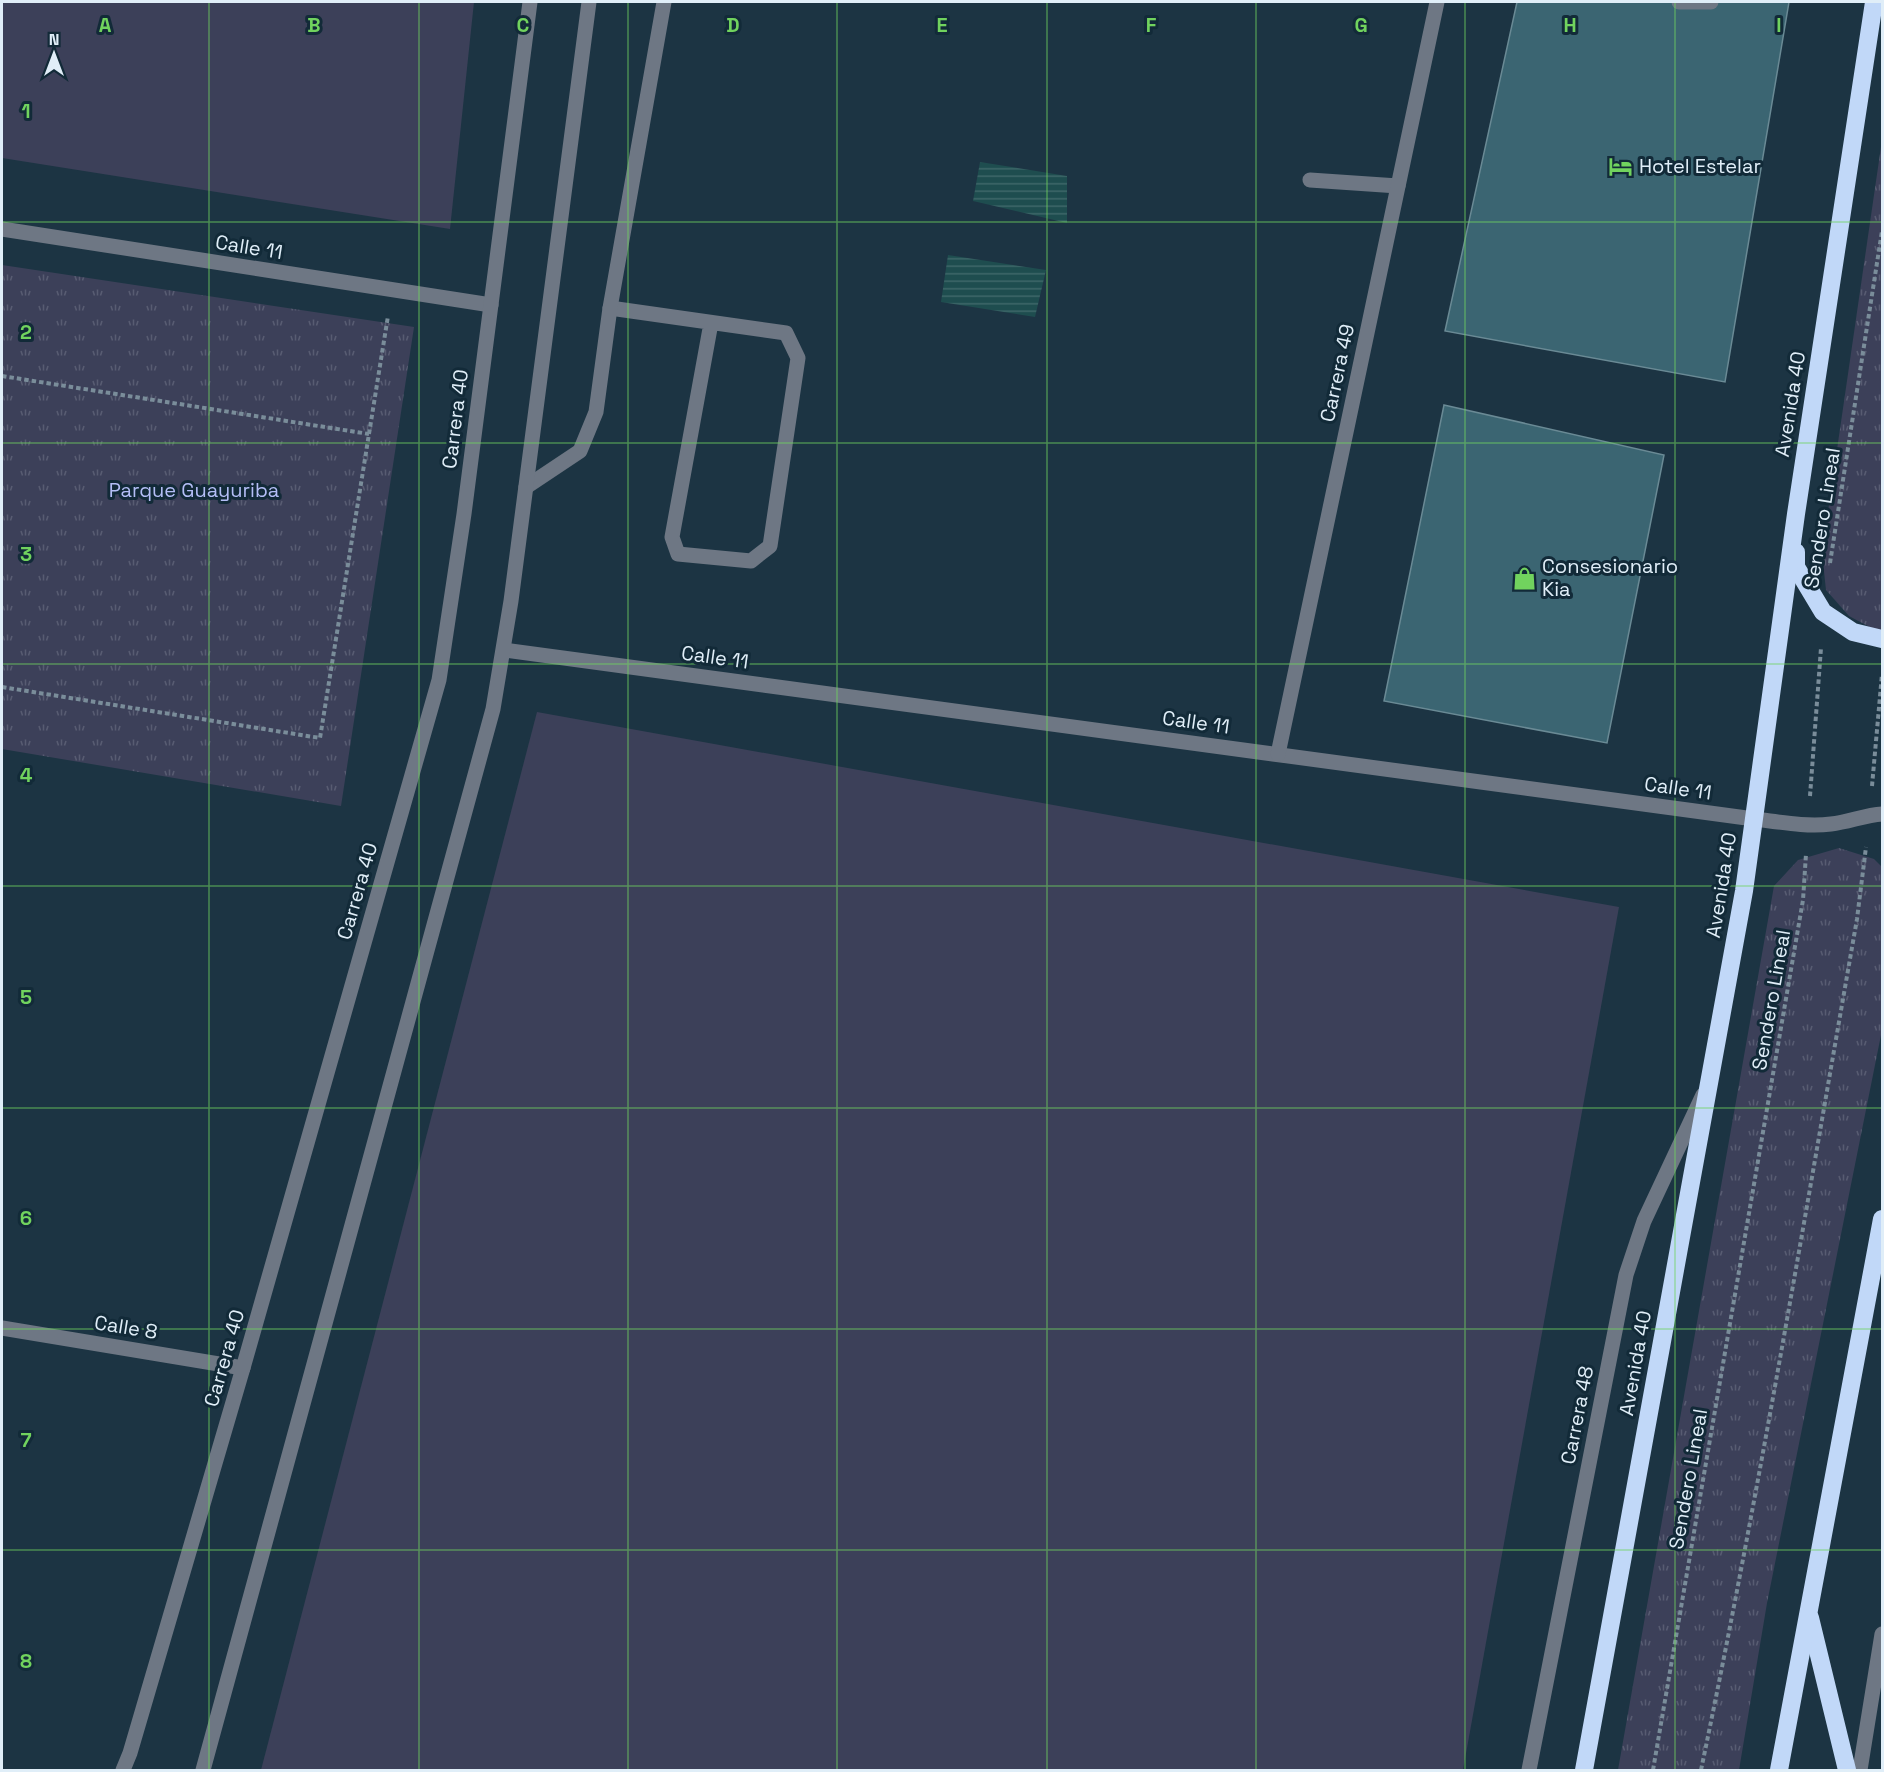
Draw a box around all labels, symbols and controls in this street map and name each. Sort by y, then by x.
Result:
text: A [99,12,112,38]
text: B [307,12,321,38]
text: C [517,12,530,38]
text: D [726,12,740,38]
text: E [936,12,948,38]
text: F [1146,12,1157,38]
text: G [1354,12,1368,38]
text: H [1563,12,1577,38]
text: I [1776,12,1782,38]
north arrow [24,24,84,84]
text: N [49,29,59,50]
text: 1 [21,98,31,124]
hotel icon: Hotel Estelar [1608,153,1634,179]
place label: Hotel Estelar [1639,153,1761,179]
street label: Calle 11 [213,229,285,265]
text: 2 [20,319,32,345]
street label: Carrera 49 [1314,322,1360,424]
street label: Avenida 40 [1769,349,1811,459]
street label: Carrera 40 [436,368,474,470]
street label: Sendero Lineal [1798,446,1846,590]
park label: Parque Guayuriba [109,477,279,503]
text: 3 [20,541,32,567]
place label: Consesionario Kia [1542,553,1678,602]
shop icon: Consesionario Kia [1511,565,1537,591]
street label: Calle 11 [680,639,750,675]
street label: Calle 11 [1161,704,1231,740]
text: 4 [20,762,33,788]
street label: Calle 11 [1643,770,1713,806]
street label: Avenida 40 [1700,830,1742,940]
street label: Carrera 40 [331,839,383,943]
street label: Sendero Lineal [1746,928,1796,1072]
text: 5 [20,984,32,1010]
text: 6 [20,1205,32,1231]
street label: Carrera 40 [198,1306,250,1410]
street label: Avenida 40 [1613,1308,1657,1418]
street label: Calle 8 [93,1309,159,1345]
street label: Carrera 48 [1555,1364,1599,1466]
street label: Sendero Lineal [1663,1407,1713,1551]
text: 7 [20,1427,32,1453]
text: 8 [20,1648,32,1674]

